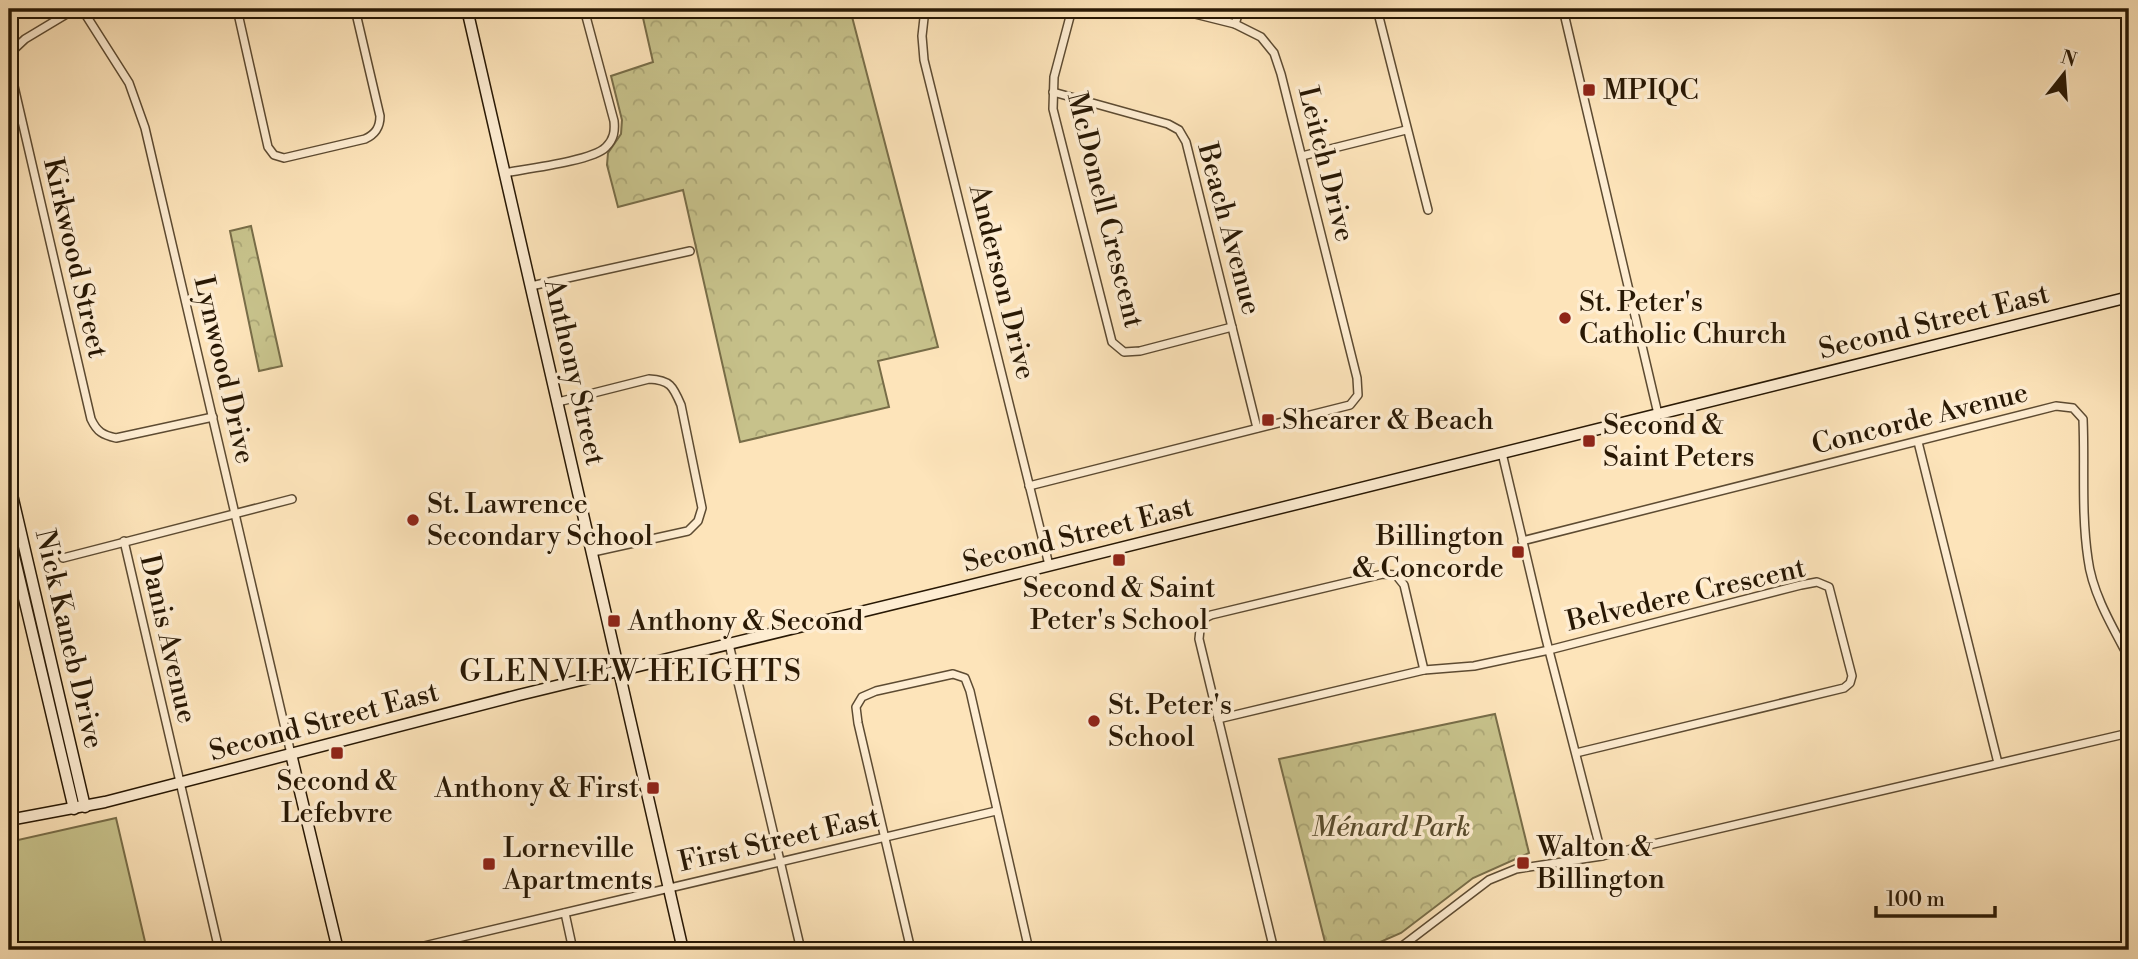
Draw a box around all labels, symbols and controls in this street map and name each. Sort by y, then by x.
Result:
north arrow [2030,38,2100,108]
text: N [2058,45,2079,72]
place label: MPIQC [1603,73,1699,108]
marker: MPIQC [1581,82,1597,98]
street label: Leitch Drive [1290,83,1362,245]
street label: McDonell Crescent [1059,88,1151,332]
street label: Beach Avenue [1189,138,1269,319]
street label: Kirkwood Street [35,155,115,362]
street label: Anderson Drive [961,180,1043,383]
street label: Lynwood Drive [185,273,263,467]
street label: Anthony Street [535,274,612,469]
street label: Second Street East [1815,276,2053,368]
place label: St. Peter's Catholic Church [1579,285,1787,352]
marker: St. Peter's Catholic Church [1557,310,1573,326]
street label: Concorde Avenue [1808,375,2032,463]
place label: Shearer & Beach [1282,403,1494,438]
place label: Second & Saint Peters [1603,408,1755,475]
marker: Shearer & Beach [1260,412,1276,428]
marker: Second & Saint Peters [1581,433,1597,449]
place label: St. Lawrence Secondary School [427,487,653,554]
street label: Second Street East [959,489,1197,581]
marker: St. Lawrence Secondary School [405,512,421,528]
place label: Billington & Concorde [1352,519,1504,586]
street label: Nick Kaneb Drive [27,526,111,752]
marker: Billington & Concorde [1510,544,1526,560]
street label: Belvedere Crescent [1562,550,1809,640]
street label: Danis Avenue [132,551,204,727]
marker: Second & Saint Peter's School [1111,552,1127,568]
place label: Second & Saint Peter's School [1023,571,1215,638]
place label: Anthony & Second [627,604,863,639]
marker: Anthony & Second [606,613,622,629]
district label: GLENVIEW HEIGHTS [459,653,803,691]
street label: Second Street East [205,675,443,769]
place label: St. Peter's School [1108,688,1232,755]
marker: St. Peter's School [1086,713,1102,729]
marker: Second & Lefebvre [329,745,345,761]
place label: Second & Lefebvre [277,764,398,831]
place label: Anthony & First [434,771,639,806]
marker: Anthony & First [645,780,661,796]
street label: First Street East [675,800,883,880]
park label: Ménard Park [1312,810,1470,845]
place label: Walton & Billington [1536,830,1665,897]
place label: Lorneville Apartments [502,831,653,898]
marker: Walton & Billington [1515,855,1531,871]
marker: Lorneville Apartments [481,856,497,872]
scale bar [1876,875,1994,919]
text: 100 m [1886,887,1945,913]

